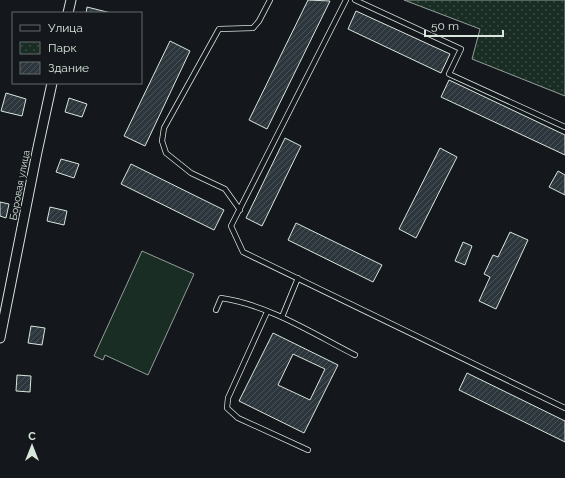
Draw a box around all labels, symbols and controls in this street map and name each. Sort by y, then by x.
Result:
legend [12,12,142,84]
scale bar [425,12,503,38]
text: 50 m [431,19,459,33]
text: Улица [48,21,83,35]
text: Парк [48,41,77,55]
text: Здание [48,61,89,75]
street label: Боровая улица [7,149,32,221]
north arrow [12,426,52,466]
text: С [28,430,36,443]

